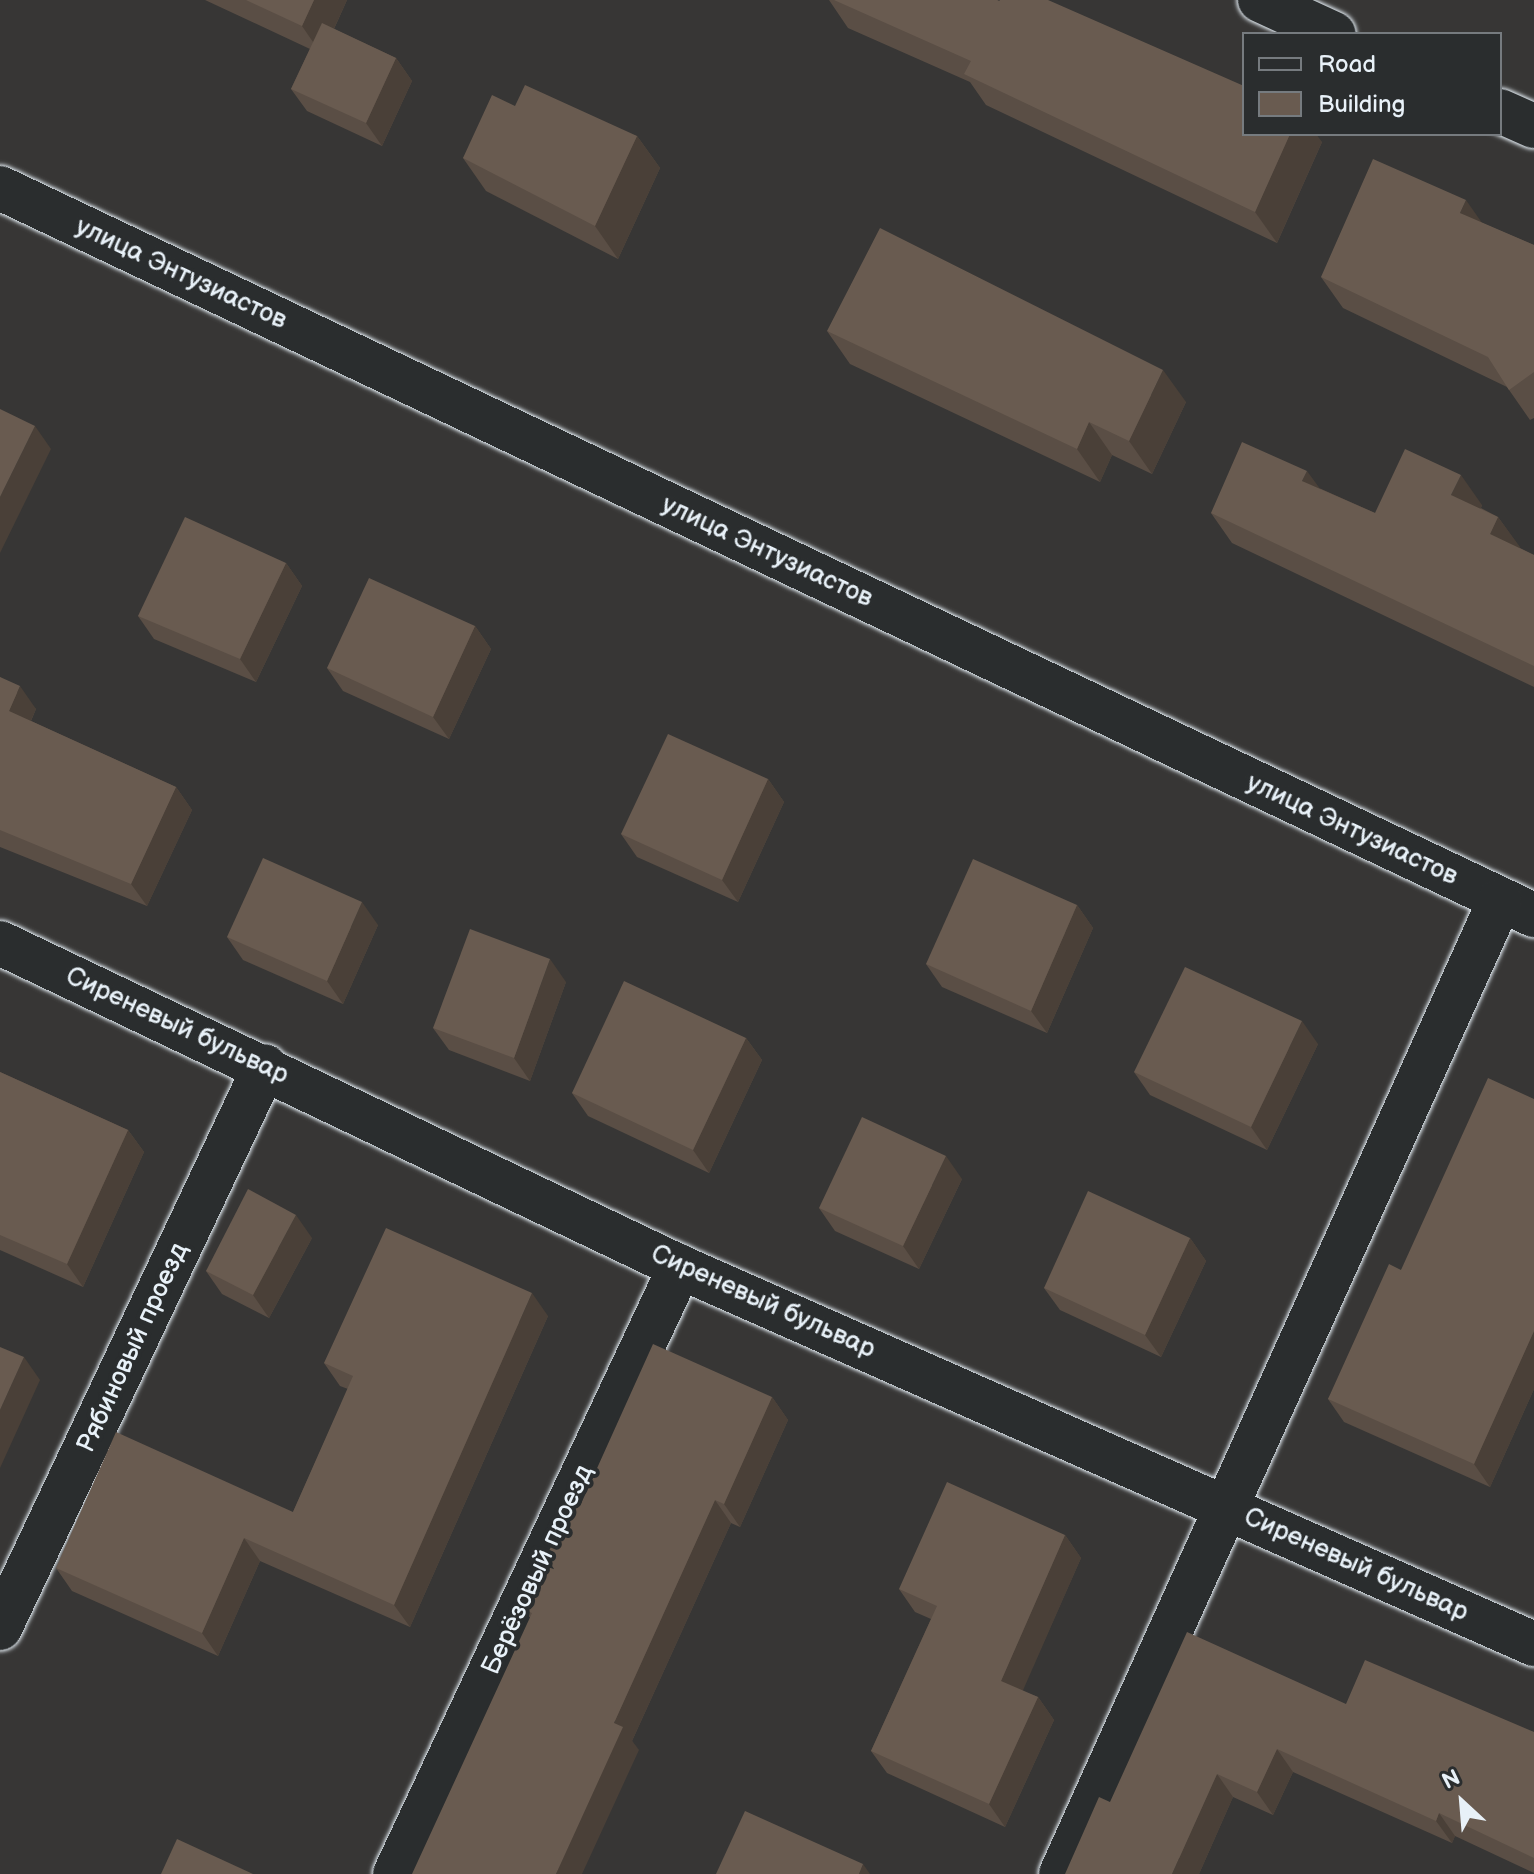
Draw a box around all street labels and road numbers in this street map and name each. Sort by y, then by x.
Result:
street label: улица Энтузиастов [71,211,291,337]
street label: улица Энтузиастов [657,489,877,615]
street label: улица Энтузиастов [1242,767,1462,893]
street label: Сиреневый бульвар [61,961,293,1091]
street label: Рябиновый проезд [71,1238,195,1458]
street label: Сиреневый бульвар [646,1239,880,1365]
street label: Берёзовый проезд [476,1460,600,1680]
street label: Сиреневый бульвар [1239,1502,1473,1628]

